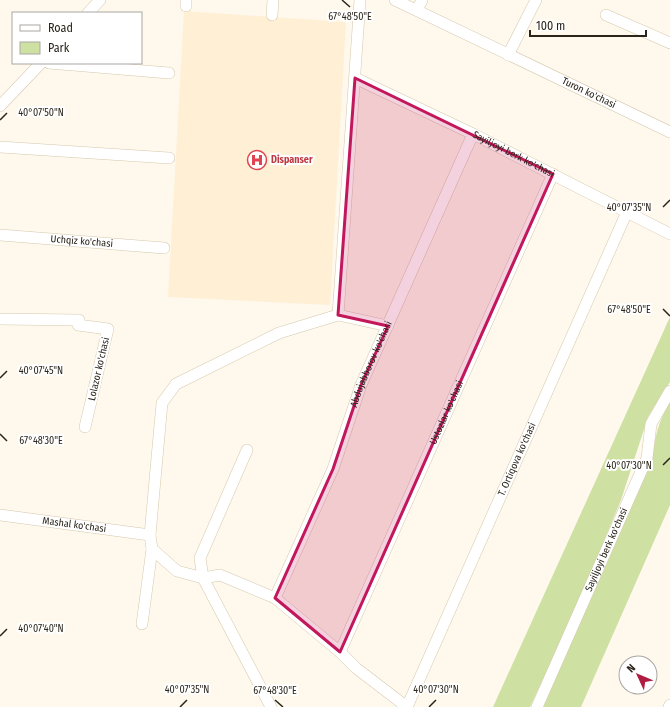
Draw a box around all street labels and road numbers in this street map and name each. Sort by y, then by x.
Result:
street label: Turon ko'chasi [560,75,618,111]
street label: Sayiljoyi berk ko'chasi [471,129,556,180]
street label: Uchqiz ko'chasi [50,233,113,250]
street label: Abdujabborov ko'chasi [348,319,395,409]
street label: Lolazor ko'chasi [86,336,112,402]
street label: Ustozlar ko'chasi [427,379,466,446]
street label: T. Ortiqova ko'chasi [496,421,539,498]
street label: Sayiljoyi berk ko'chasi [583,506,630,593]
street label: Mashal ko'chasi [42,515,107,535]

